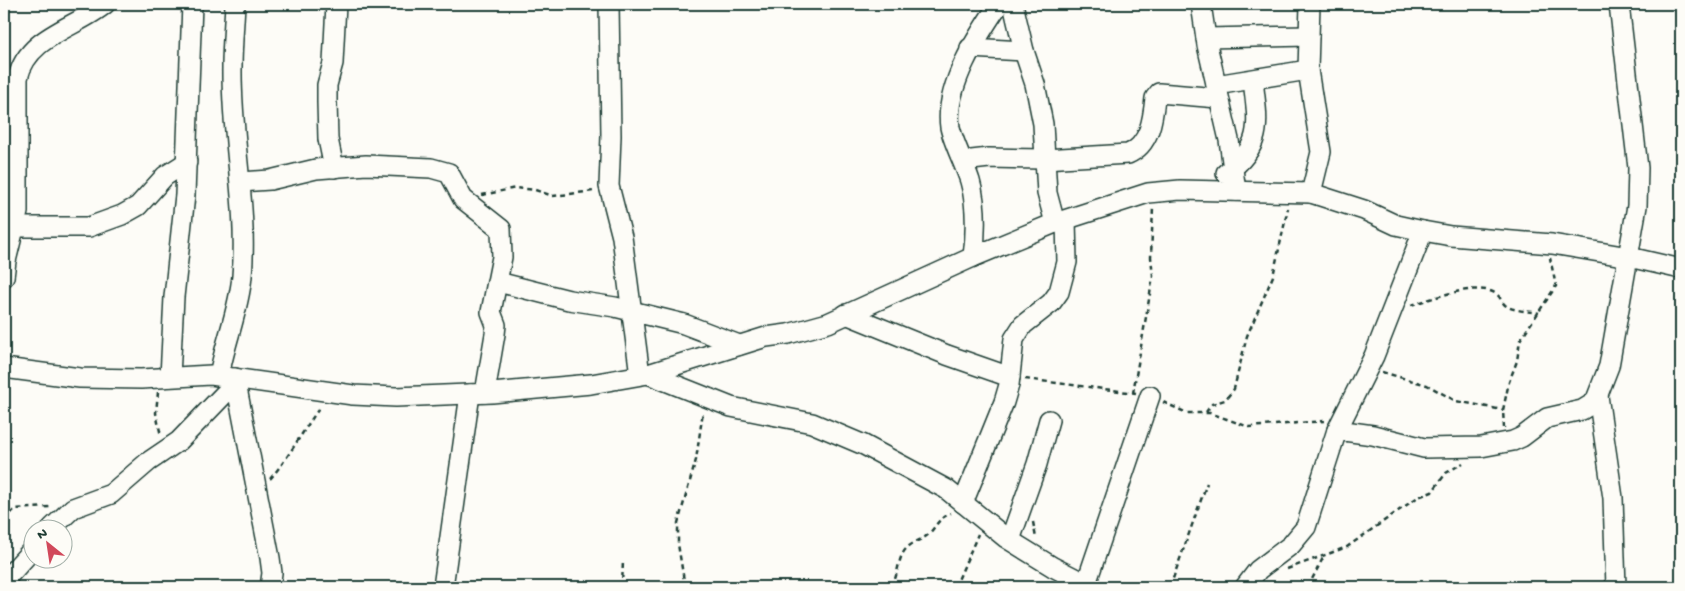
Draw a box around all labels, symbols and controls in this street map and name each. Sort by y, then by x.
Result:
north arrow [22,518,72,568]
text: N [35,525,51,545]

